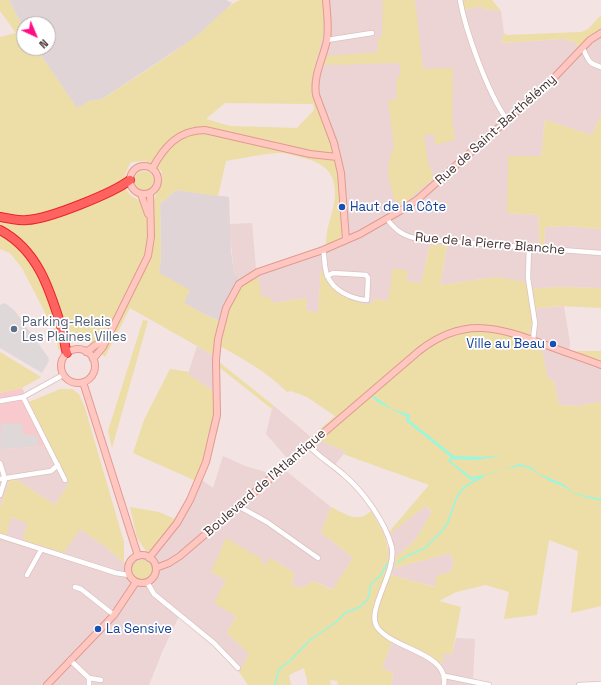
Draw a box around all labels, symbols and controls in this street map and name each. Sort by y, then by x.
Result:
north arrow [16,16,56,56]
text: N [36,36,51,52]
street label: Rue de Saint-Barthélémy [432,72,560,188]
place label: Haut de la Côte [350,199,446,215]
marker: Haut de la Côte [337,202,347,212]
street label: Rue de la Pierre Blanche [414,230,566,258]
place label: Parking-Relais Les Plaines Villes [22,314,127,345]
marker: Parking-Relais Les Plaines Villes [9,324,19,334]
place label: Ville au Beau [466,336,545,352]
marker: Ville au Beau [548,339,558,349]
street label: Boulevard de l'Atlantique [201,426,329,540]
place label: La Sensive [106,621,172,637]
marker: La Sensive [93,624,103,634]

